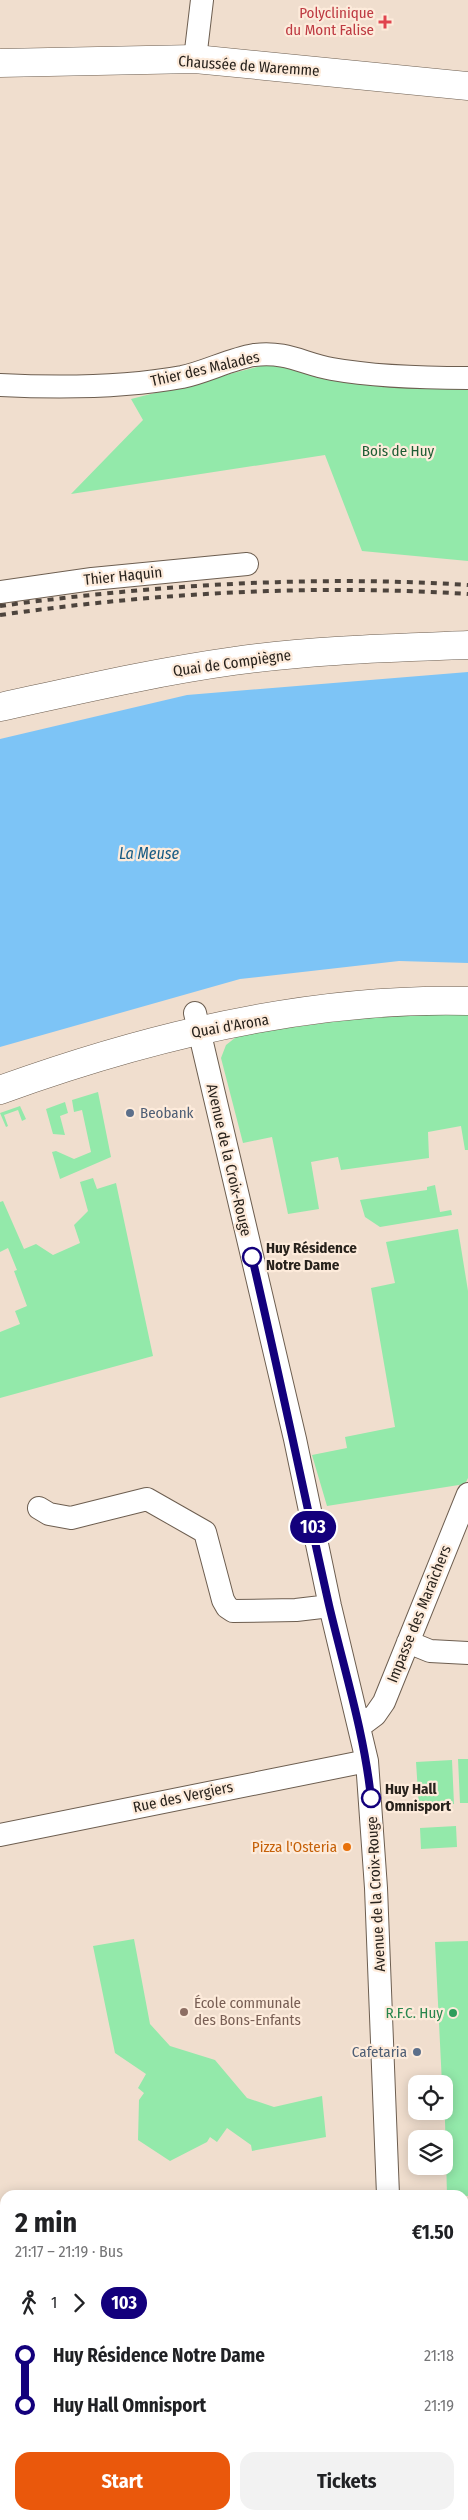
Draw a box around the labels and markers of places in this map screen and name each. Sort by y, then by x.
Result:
place label: Polyclinique du Mont Falise [285,4,374,39]
marker: Polyclinique du Mont Falise [378,15,392,29]
place label: Beobank [140,1104,194,1122]
marker: Beobank [124,1107,136,1119]
place label: Huy Résidence Notre Dame [266,1239,357,1274]
marker: Huy Résidence Notre Dame [242,1247,262,1267]
place label: Huy Hall Omnisport [385,1780,452,1815]
marker: Huy Hall Omnisport [361,1788,381,1808]
place label: Pizza l'Osteria [252,1838,337,1856]
marker: Pizza l'Osteria [341,1841,353,1853]
place label: École communale des Bons-Enfants [194,1994,301,2029]
place label: R.F.C. Huy [385,2004,443,2022]
marker: École communale des Bons-Enfants [178,2006,190,2018]
marker: R.F.C. Huy [447,2007,459,2019]
place label: Cafetaria [352,2043,407,2061]
marker: Cafetaria [411,2046,423,2058]

